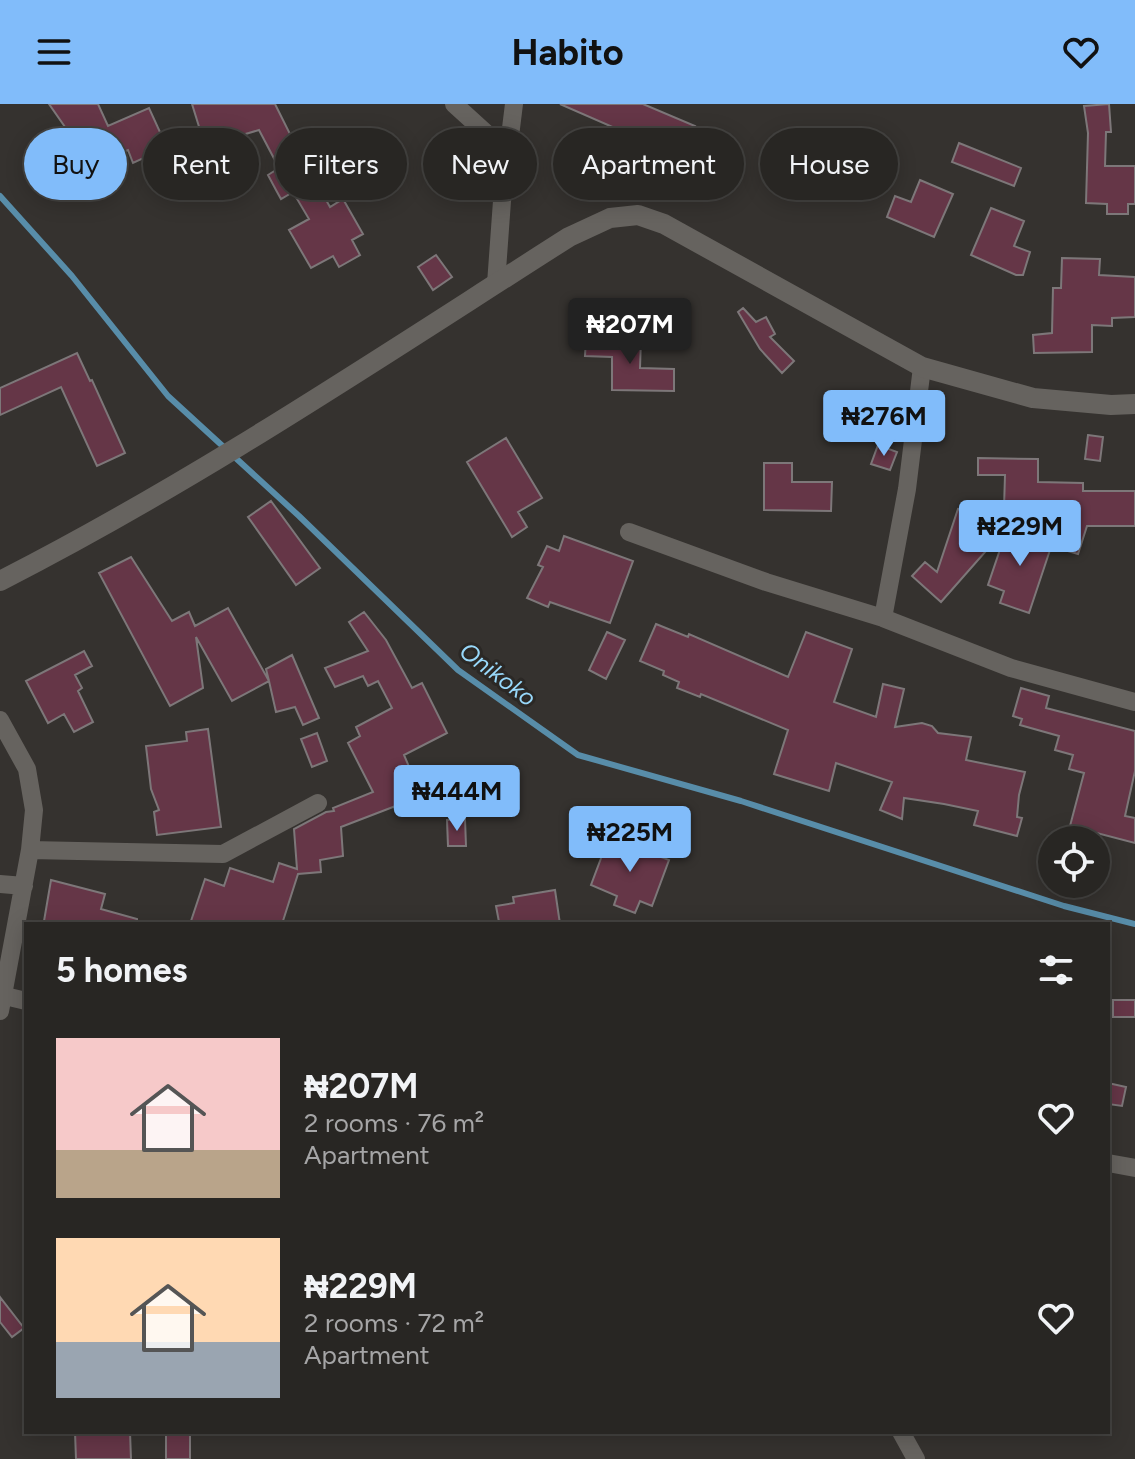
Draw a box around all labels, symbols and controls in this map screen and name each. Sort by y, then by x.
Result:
icon: menu [32,30,76,74]
icon: heart [1059,30,1103,74]
text: Habito [511,31,624,74]
chip: Buy [24,128,127,200]
chip: Rent [143,128,259,200]
chip: Filters [275,128,407,200]
chip: New [423,128,537,200]
chip: Apartment [553,128,744,200]
chip: House [760,128,898,200]
pin: ₦207M [574,298,686,366]
text: ₦207M [586,308,674,340]
pin: ₦276M [828,390,940,458]
text: ₦276M [841,400,927,432]
pin: ₦229M [964,500,1076,568]
text: ₦229M [977,510,1063,542]
water label: Onikoko [454,636,542,712]
pin: ₦444M [401,765,513,833]
text: ₦444M [412,775,502,807]
pin: ₦225M [574,806,686,874]
text: ₦225M [587,816,673,848]
map controls [1038,826,1110,898]
button: locate [1038,826,1110,898]
icon: filters [1034,948,1078,992]
text: 5 homes [56,950,187,991]
text: ₦207M [304,1066,418,1107]
icon: home [120,1070,216,1166]
icon: heart [1034,1096,1078,1140]
text: 2 rooms · 76 m² [304,1107,484,1139]
text: Apartment [304,1139,430,1171]
text: ₦229M [304,1266,417,1307]
icon: home [120,1270,216,1366]
icon: heart [1034,1296,1078,1340]
text: 2 rooms · 72 m² [304,1307,484,1339]
text: Apartment [304,1339,430,1371]

